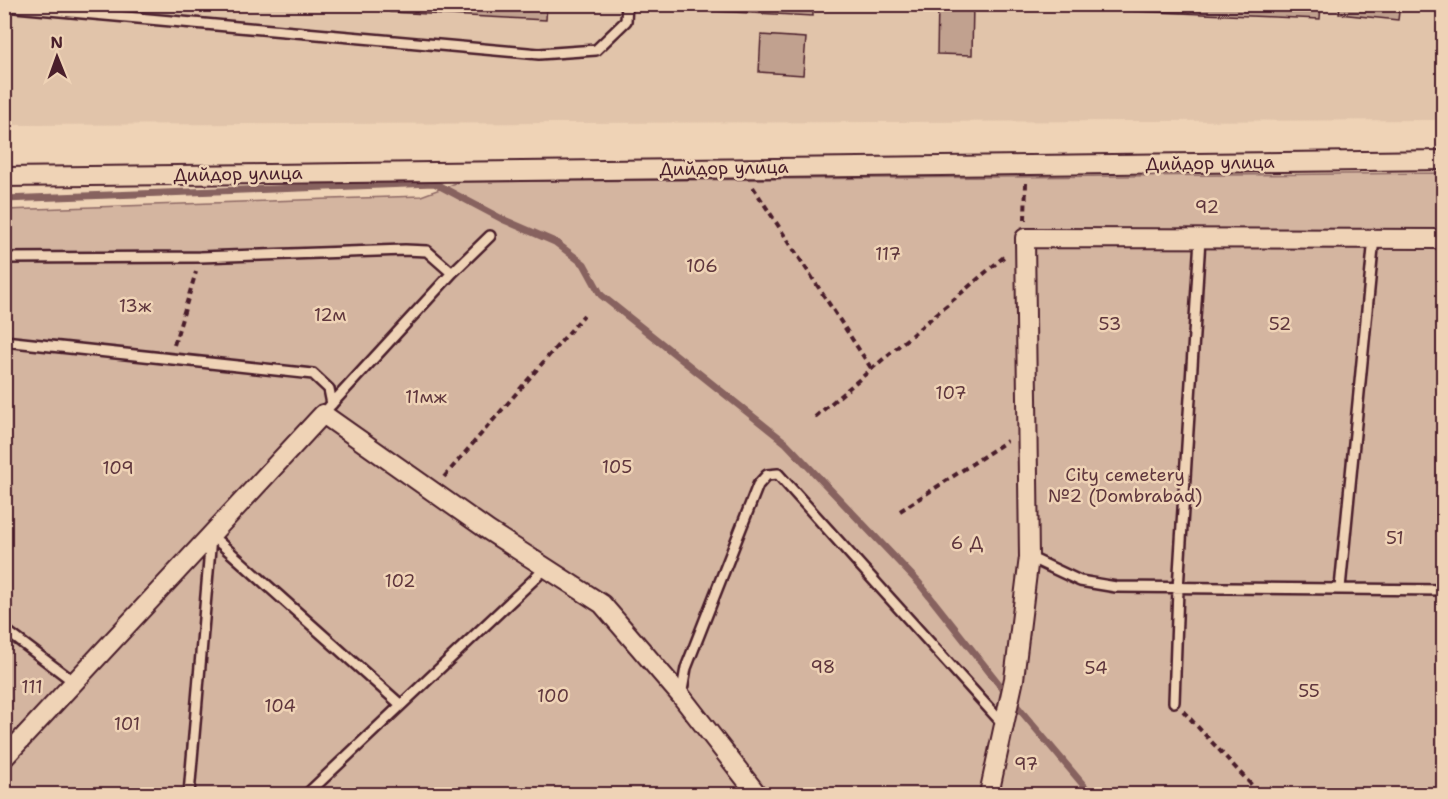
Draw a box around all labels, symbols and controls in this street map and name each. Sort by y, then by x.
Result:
north arrow [27,27,87,87]
text: N [50,32,63,53]
street label: Дийдор улица [1145,150,1275,176]
street label: Дийдор улица [659,155,789,181]
street label: Дийдор улица [173,161,303,187]
park label: 92 [1195,195,1219,219]
park label: 117 [875,242,901,266]
park label: 106 [686,254,718,278]
park label: 13ж [119,294,152,318]
park label: 12м [314,303,346,327]
park label: 53 [1099,312,1121,336]
park label: 52 [1269,312,1291,336]
park label: 107 [935,381,967,405]
park label: 11мж [405,385,448,409]
park label: 105 [602,455,632,479]
park label: 109 [102,456,134,480]
park label: City cemetery №2 (Dombrabad) [1048,463,1202,508]
park label: 51 [1386,526,1404,550]
park label: 6 Д [951,531,984,555]
park label: 102 [384,569,416,593]
park label: 98 [811,655,835,679]
park label: 54 [1084,656,1108,680]
park label: 111 [21,675,43,699]
park label: 55 [1298,679,1320,703]
park label: 100 [537,684,569,708]
park label: 104 [264,694,296,718]
park label: 101 [114,712,140,736]
park label: 97 [1014,752,1038,776]

